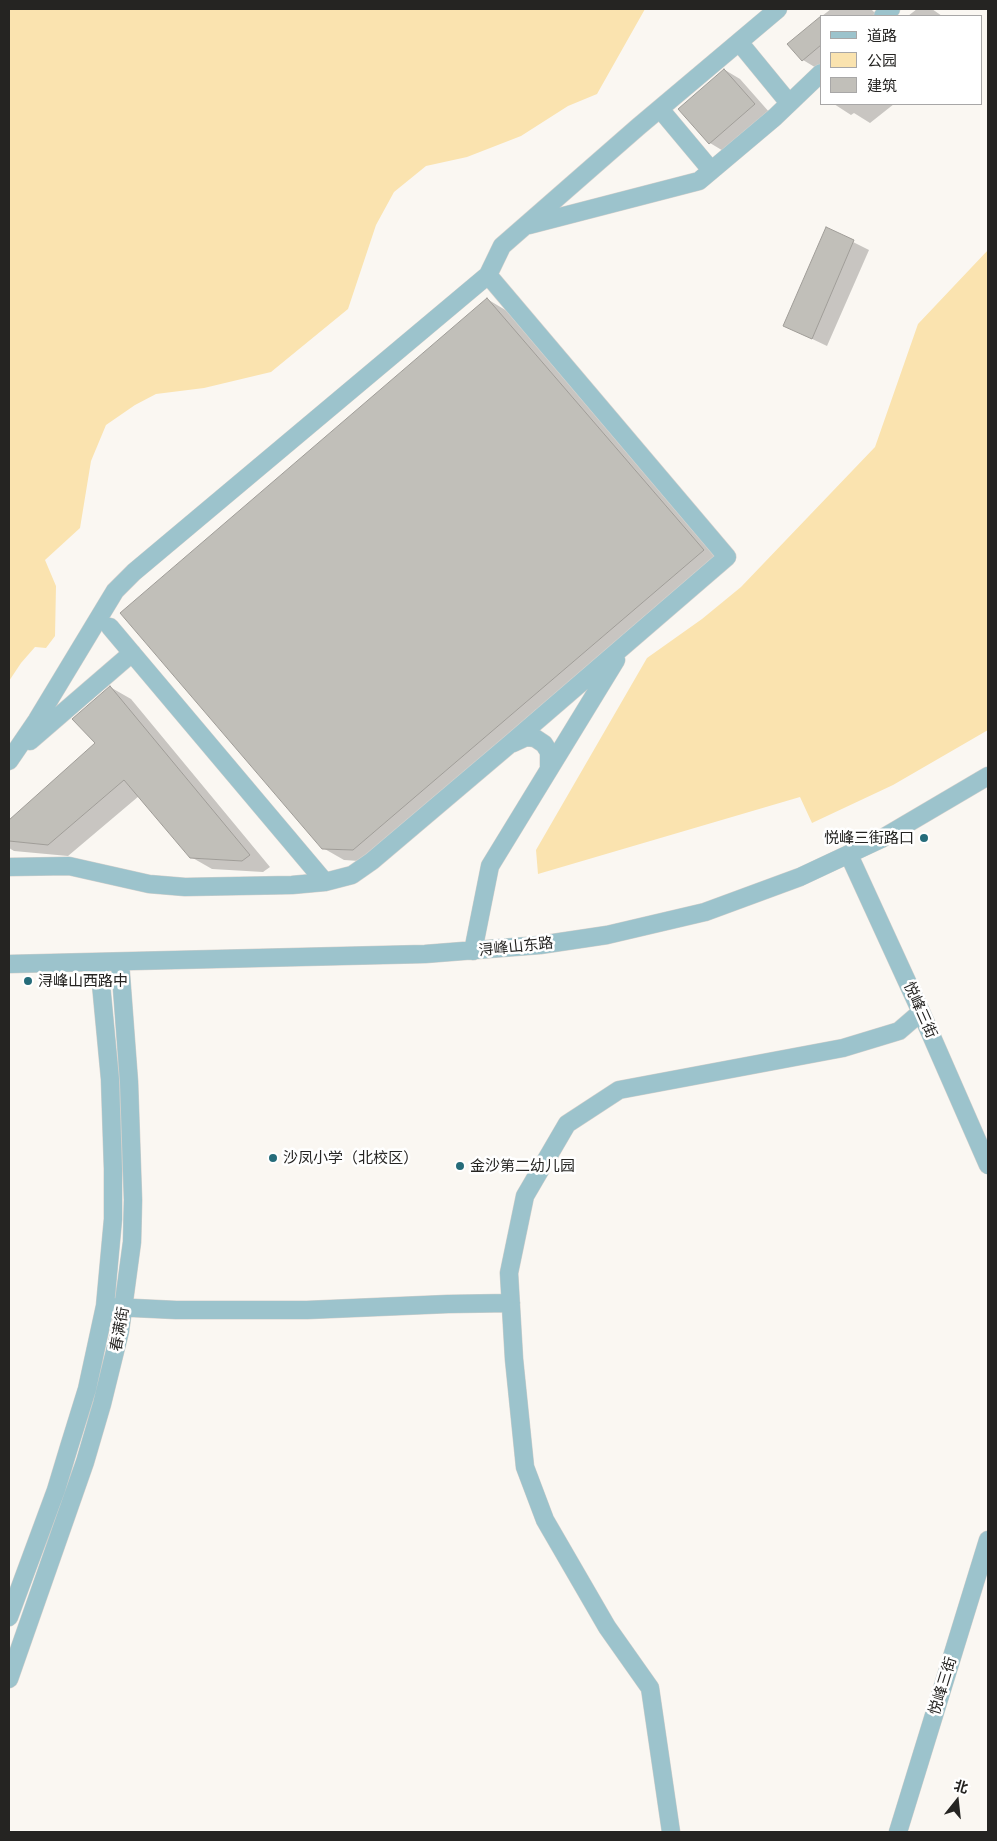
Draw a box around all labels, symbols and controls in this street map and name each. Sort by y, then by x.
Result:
legend [820,15,982,105]
text: 道路 [867,26,897,45]
text: 公园 [867,51,897,70]
text: 建筑 [867,76,897,95]
place label: 悦峰三街路口 [824,829,914,847]
marker: 悦峰三街路口 [918,832,930,844]
street label: 浔峰山东路 [478,934,554,960]
place label: 浔峰山西路中 [38,972,128,990]
marker: 浔峰山西路中 [22,975,34,987]
street label: 悦峰三街 [900,979,940,1041]
place label: 沙凤小学（北校区） [283,1149,418,1167]
marker: 沙凤小学（北校区） [267,1152,279,1164]
place label: 金沙第二幼儿园 [470,1157,575,1175]
marker: 金沙第二幼儿园 [454,1160,466,1172]
street label: 春满街 [107,1305,133,1353]
street label: 悦峰三街 [926,1655,960,1717]
north arrow [932,1776,982,1826]
text: 北 [952,1776,970,1797]

